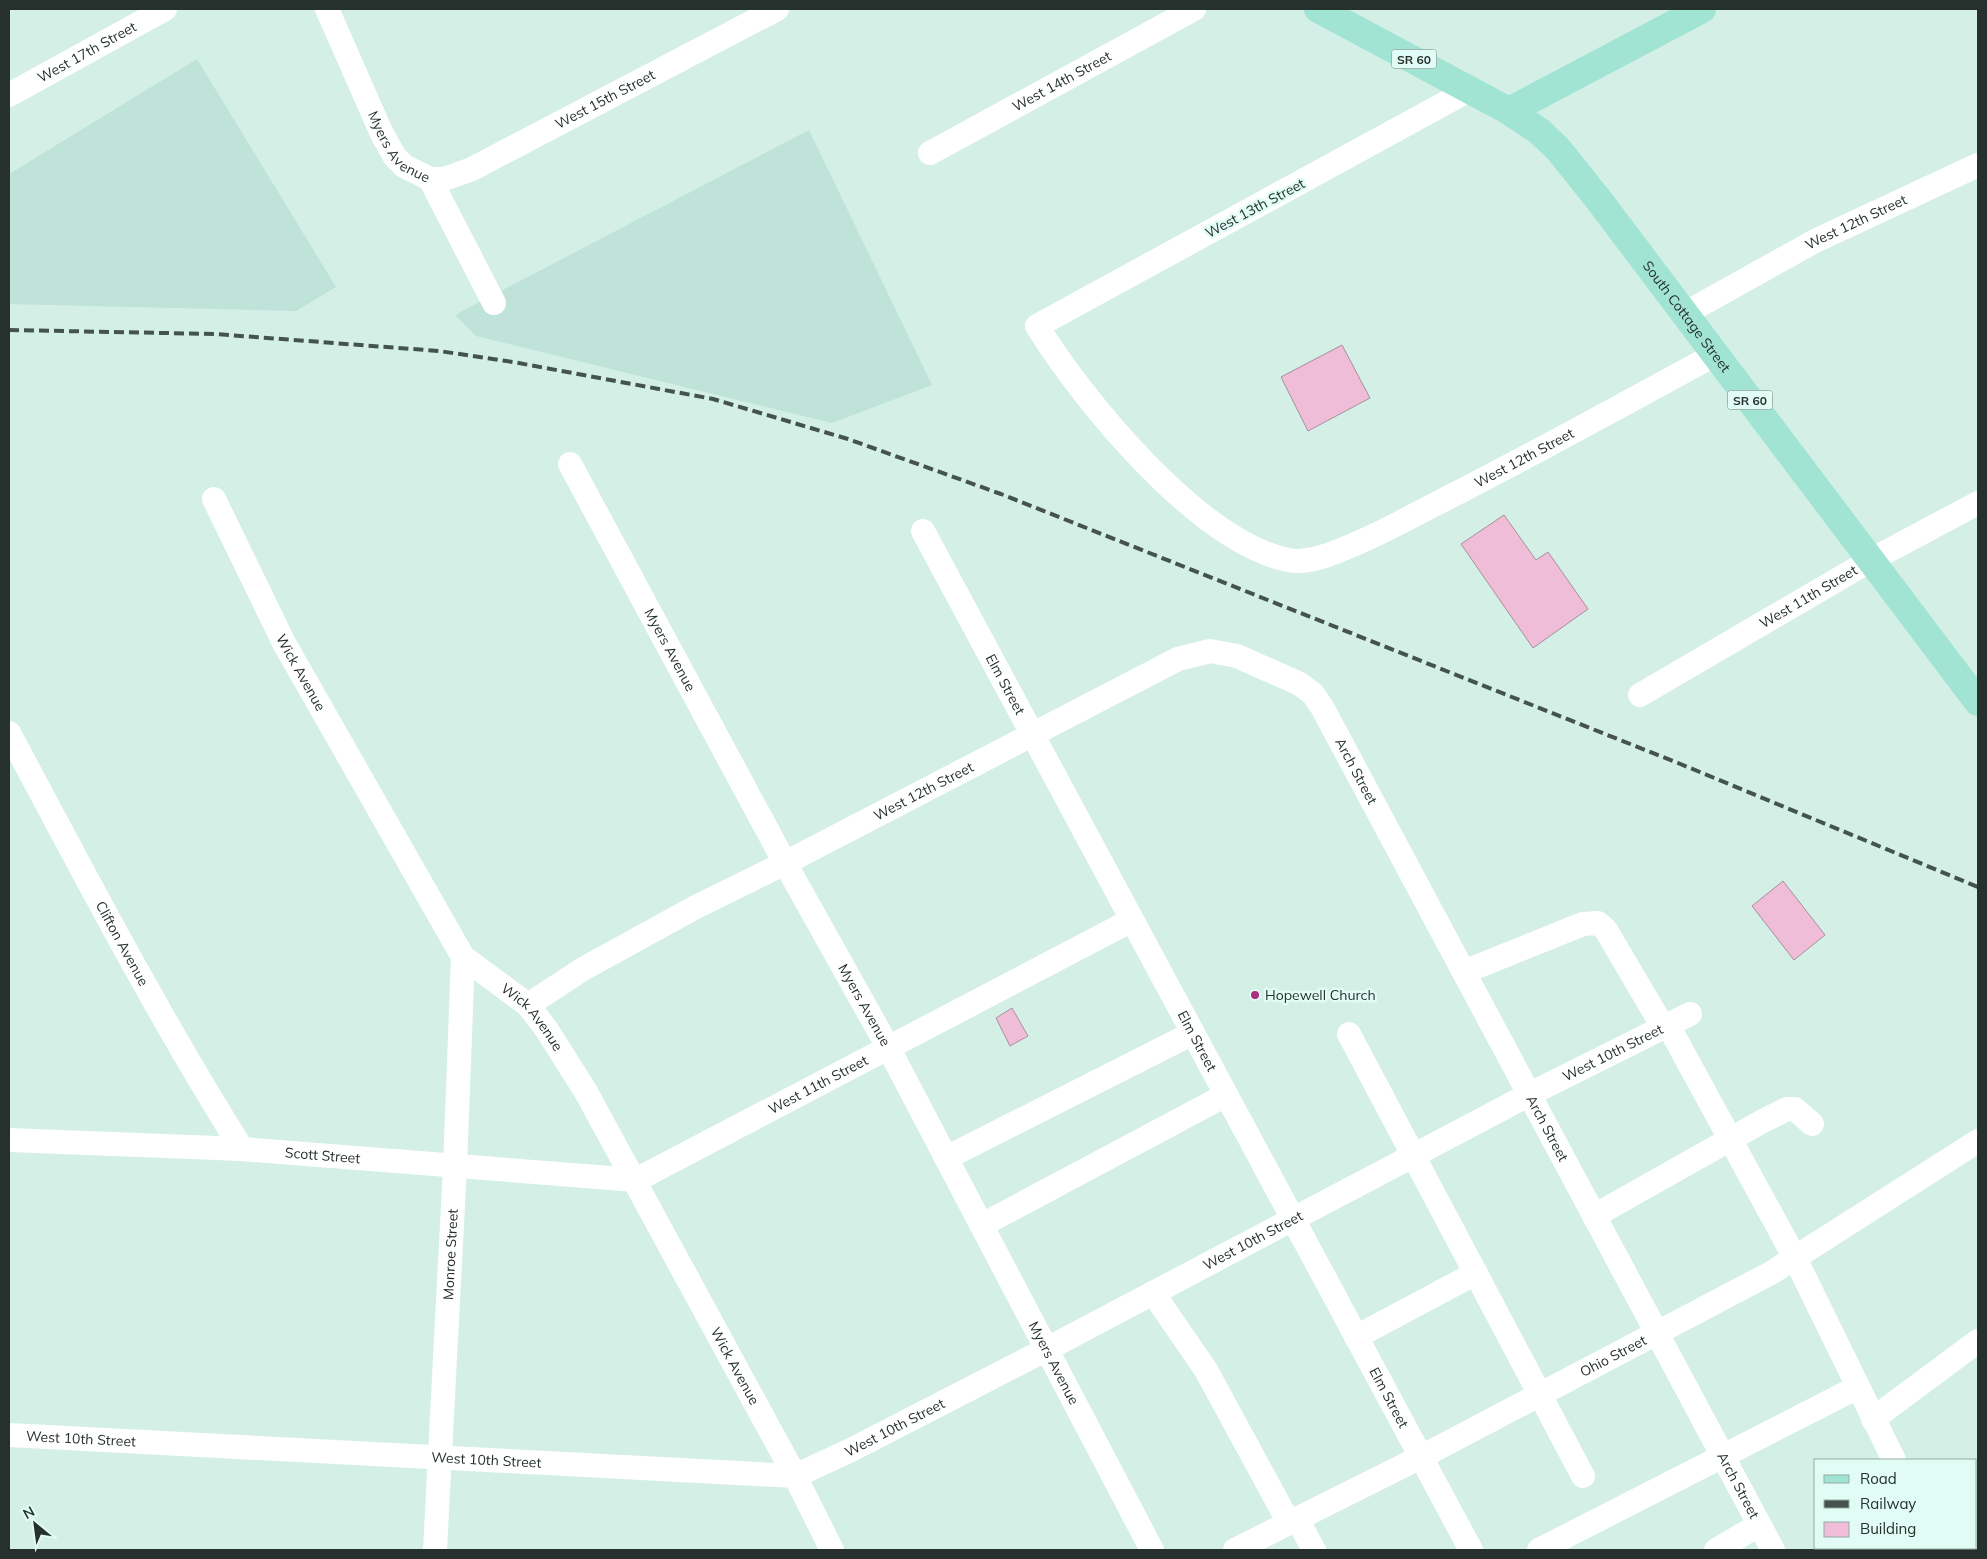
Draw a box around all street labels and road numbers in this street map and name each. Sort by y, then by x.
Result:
street label: West 17th Street [34,18,140,87]
street label: West 14th Street [1009,47,1114,115]
road number: SR 60 [1392,50,1436,68]
street label: West 15th Street [552,66,658,133]
street label: Myers Avenue [364,108,433,187]
street label: West 13th Street [1202,174,1308,242]
street label: West 12th Street [1802,190,1910,254]
street label: South Cottage Street [1639,257,1735,376]
road number: SR 60 [1728,390,1772,410]
street label: West 12th Street [1471,424,1577,492]
street label: West 11th Street [1756,561,1861,632]
street label: Myers Avenue [640,605,700,694]
street label: Wick Avenue [272,631,330,714]
street label: Elm Street [982,651,1029,718]
street label: Arch Street [1331,735,1381,808]
street label: West 12th Street [870,758,977,824]
street label: Clifton Avenue [92,898,153,989]
street label: Myers Avenue [834,961,895,1049]
street label: Wick Avenue [498,979,567,1054]
street label: Elm Street [1174,1007,1221,1074]
street label: West 10th Street [1559,1020,1666,1085]
street label: West 11th Street [765,1051,871,1118]
street label: Arch Street [1522,1092,1573,1165]
street label: Scott Street [284,1143,361,1167]
street label: West 10th Street [1200,1207,1306,1274]
street label: Monroe Street [439,1208,462,1300]
street label: Myers Avenue [1025,1318,1083,1408]
street label: Wick Avenue [707,1324,764,1408]
street label: Ohio Street [1577,1331,1650,1381]
street label: Elm Street [1365,1364,1413,1431]
street label: West 10th Street [842,1394,948,1461]
street label: West 10th Street [25,1427,136,1451]
street label: West 10th Street [431,1448,542,1472]
street label: Arch Street [1713,1449,1764,1522]

